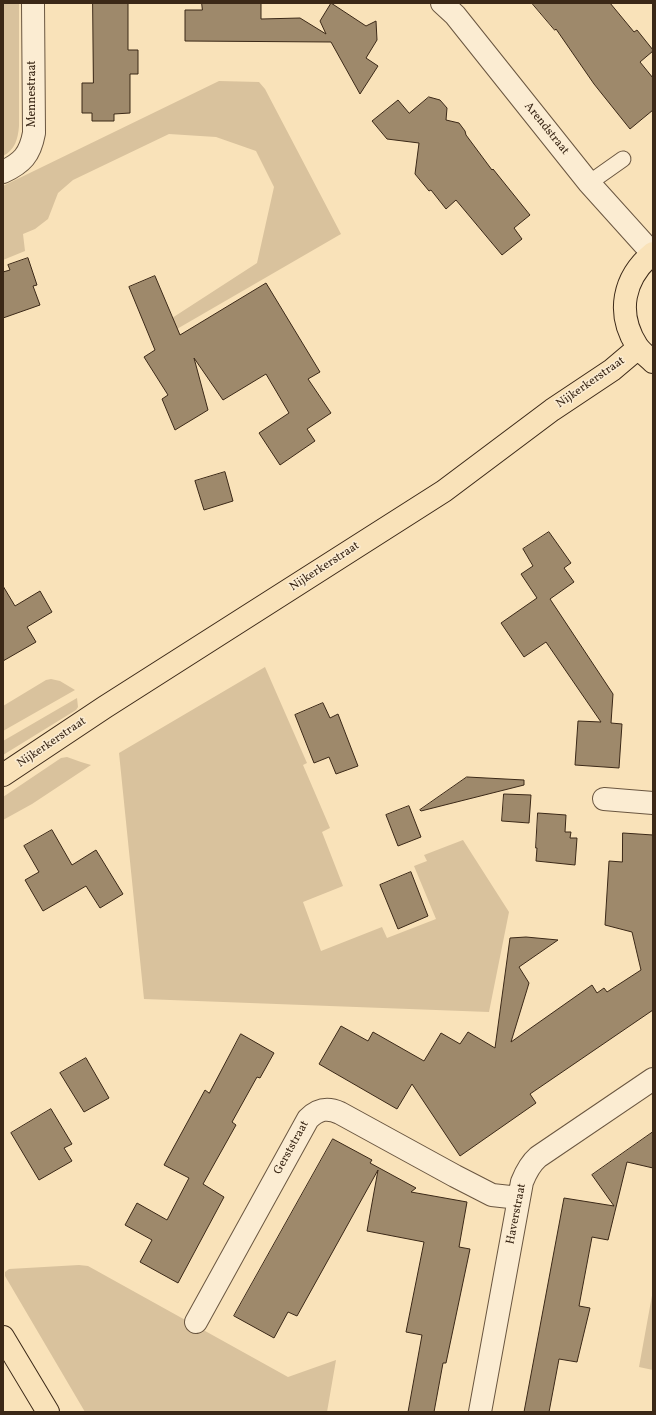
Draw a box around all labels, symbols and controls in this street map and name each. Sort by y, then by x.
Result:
street label: Mennestraat [26,61,40,127]
street label: Arendstraat [520,100,572,158]
street label: Nijkerkerstraat [554,354,628,412]
street label: Nijkerkerstraat [287,539,363,595]
street label: Nijkerkerstraat [15,715,89,771]
street label: Gerststraat [271,1119,313,1177]
street label: Haverstraat [504,1182,530,1246]

